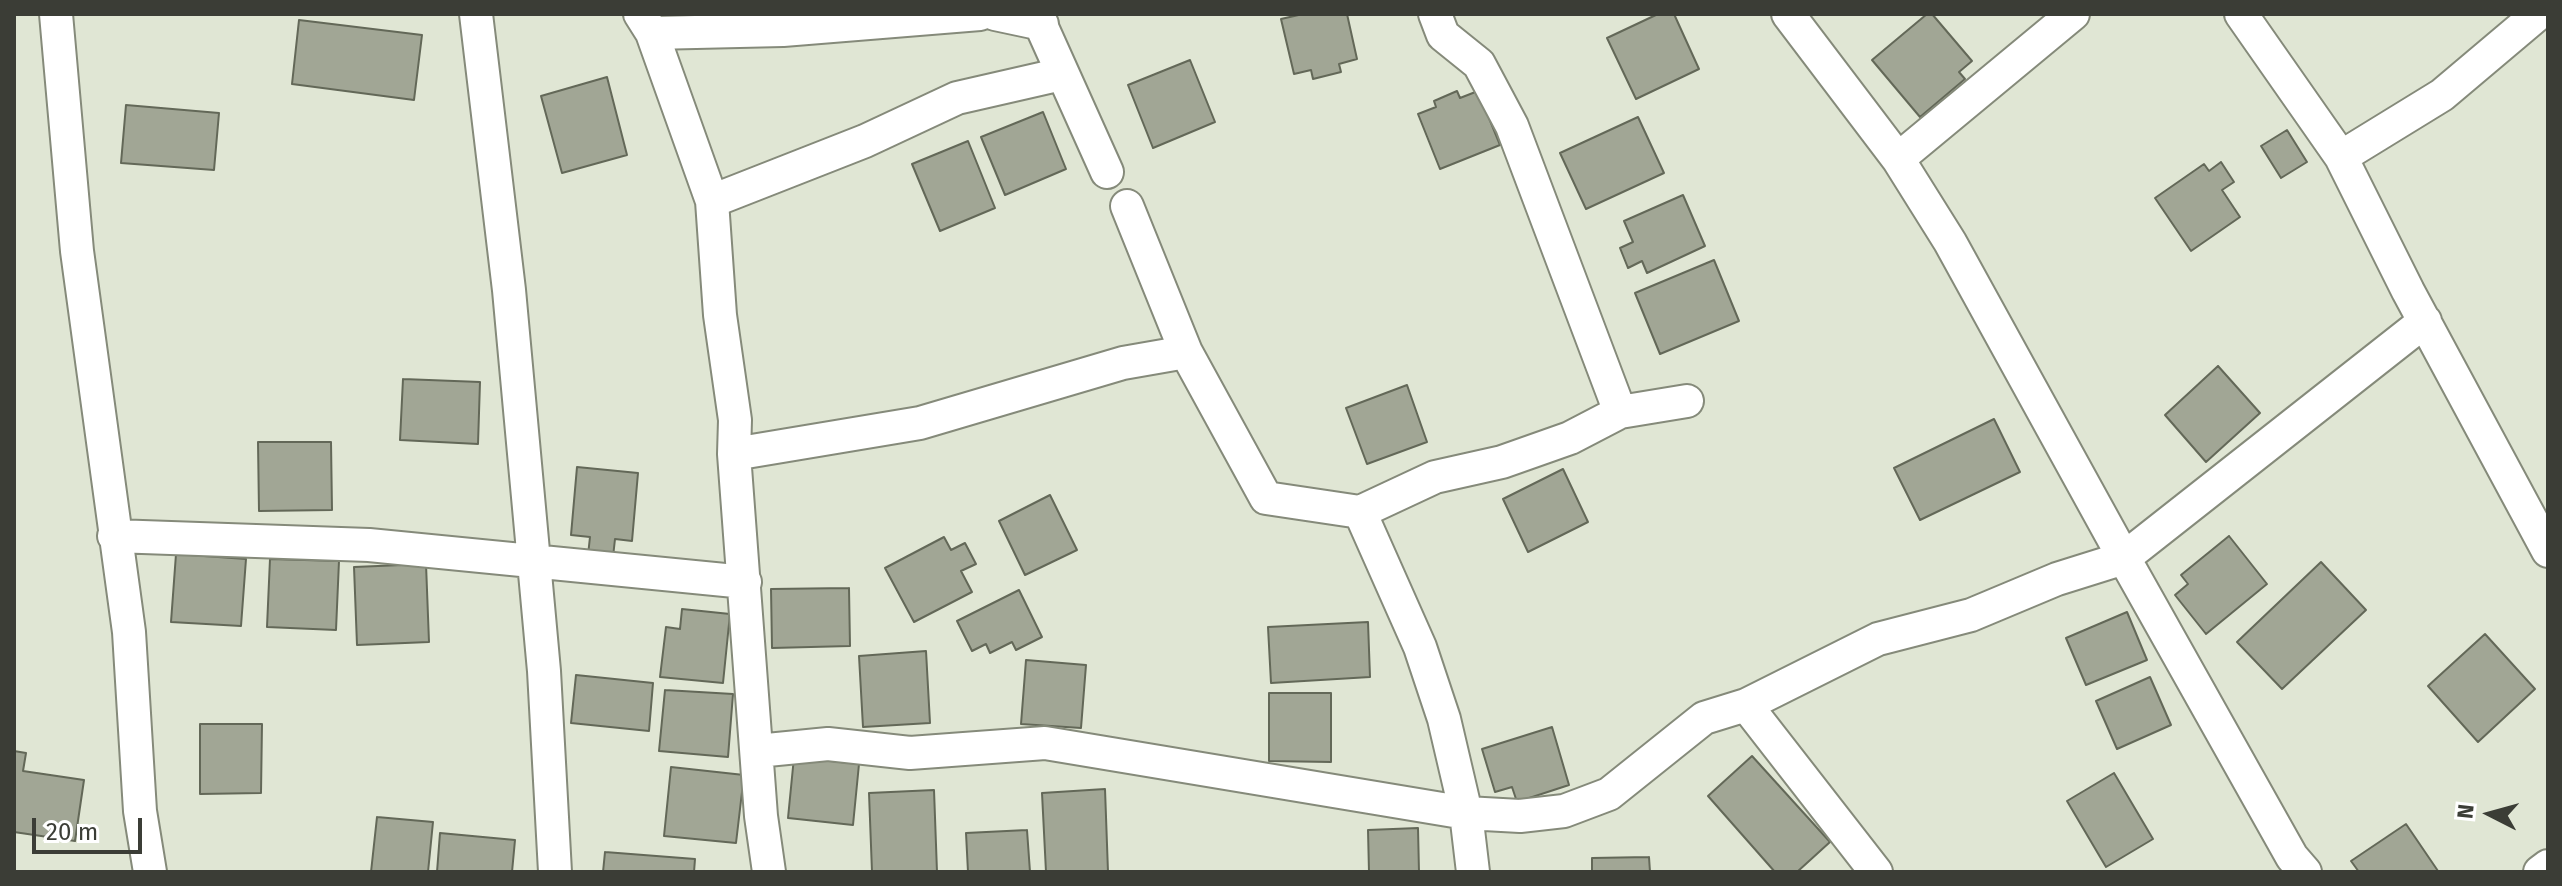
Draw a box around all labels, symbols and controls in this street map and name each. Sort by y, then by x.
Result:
north arrow [2450,774,2530,854]
scale bar [36,802,146,852]
text: N [2451,803,2480,820]
text: 20 m [46,818,98,846]

